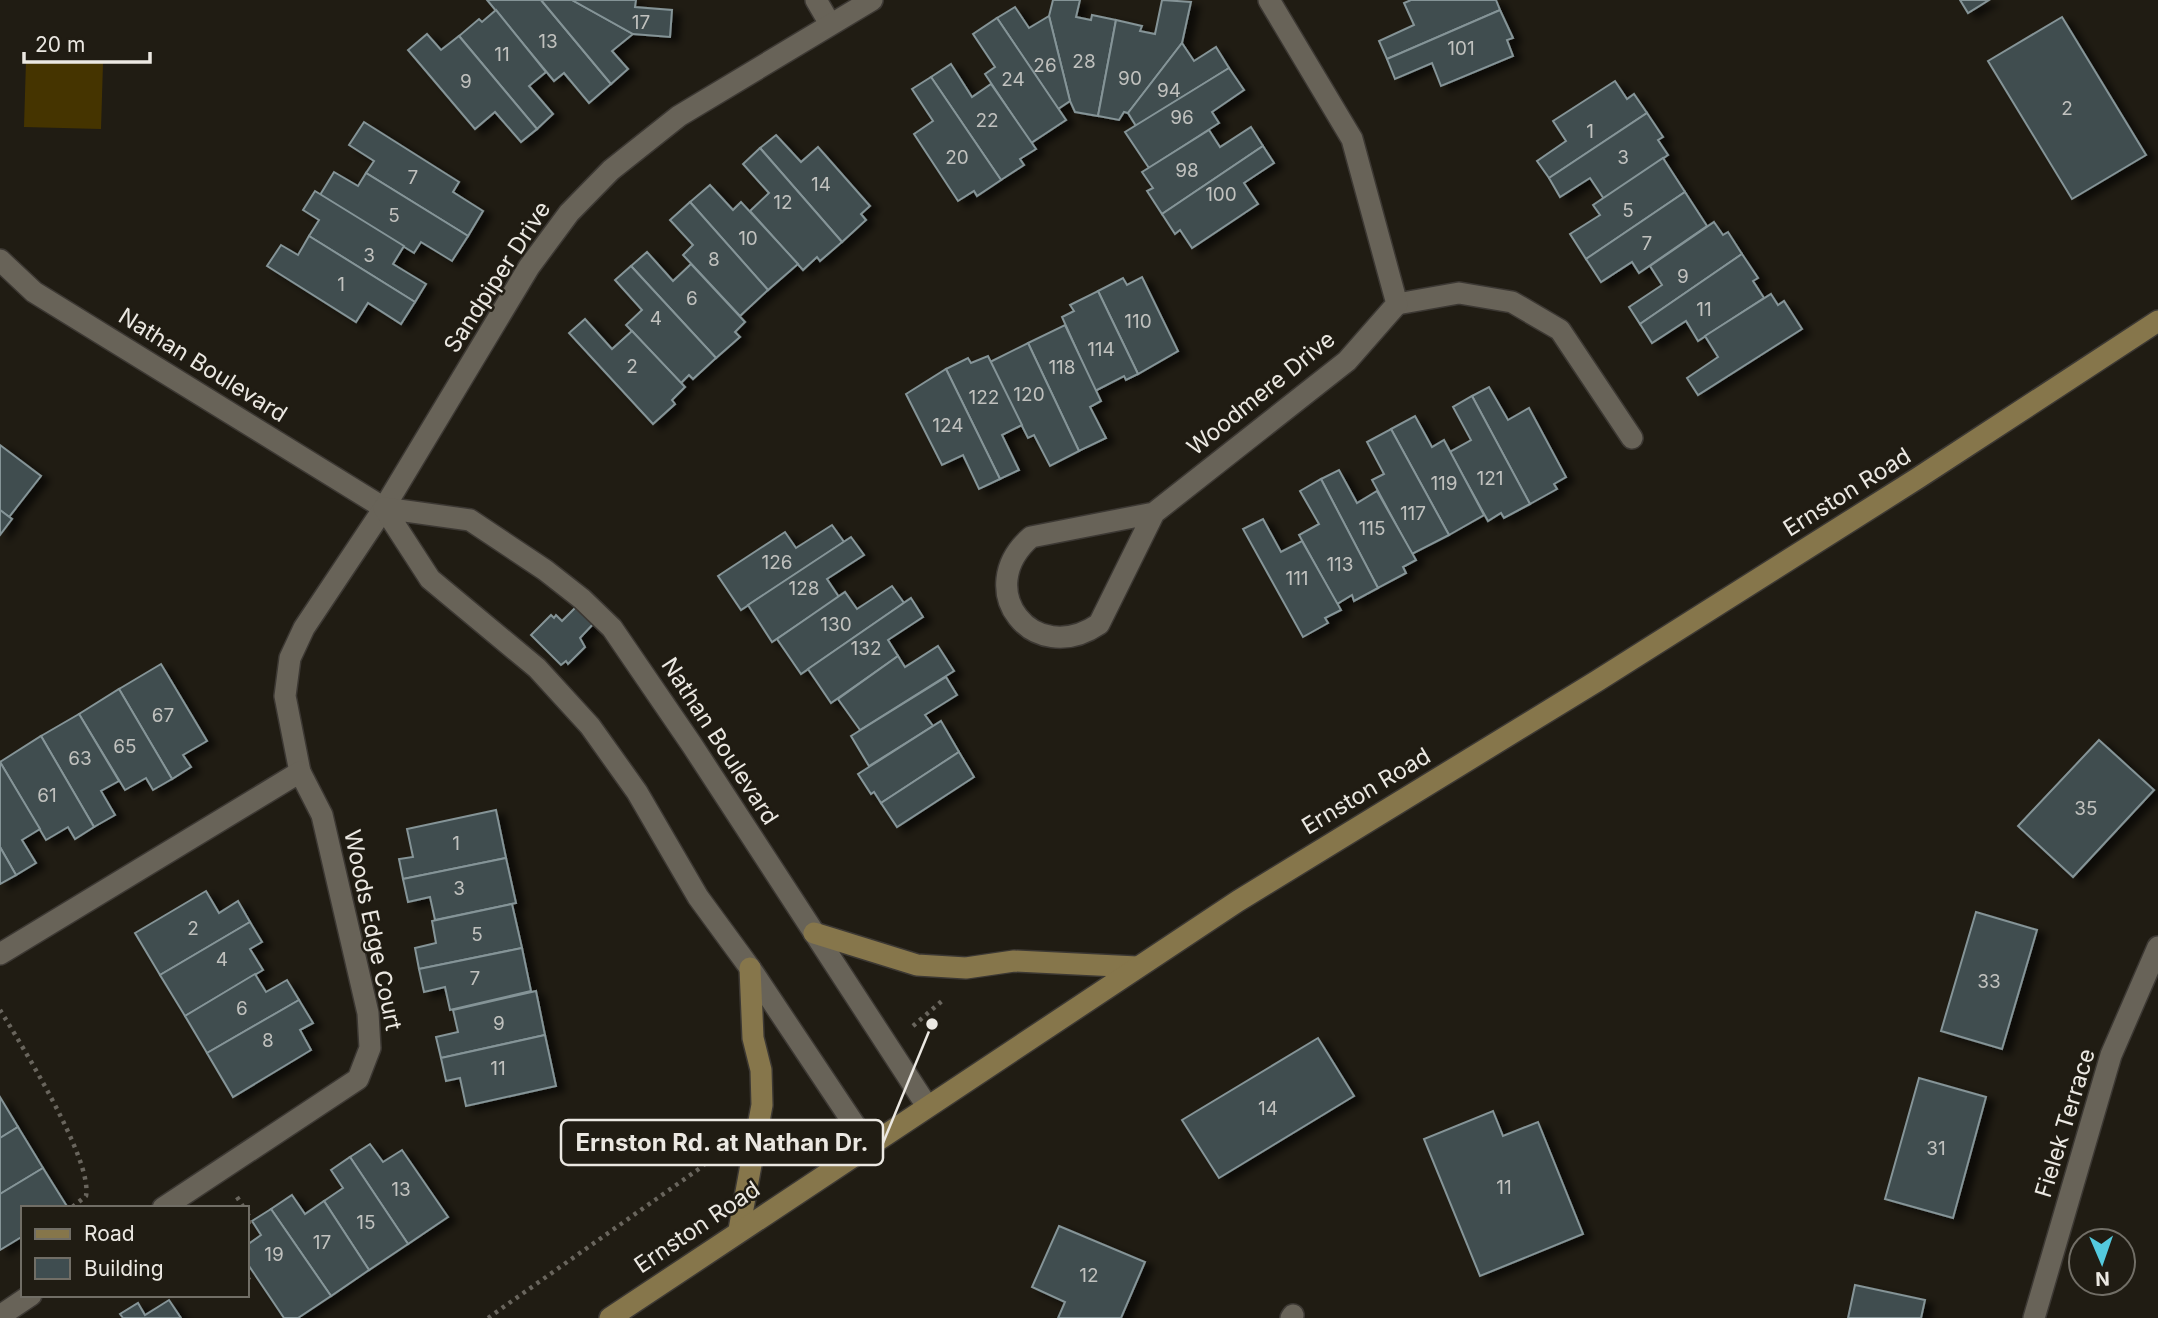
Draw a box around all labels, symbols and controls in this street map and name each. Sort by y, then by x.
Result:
house number: 17 [632,11,650,34]
scale bar [24,21,150,65]
house number: 13 [538,30,558,53]
text: 20 m [35,32,85,57]
house number: 101 [1447,37,1475,60]
house number: 11 [494,43,510,66]
house number: 28 [1072,50,1096,73]
house number: 26 [1033,54,1057,77]
house number: 90 [1118,67,1142,90]
house number: 24 [1001,68,1025,91]
house number: 9 [460,70,472,93]
house number: 94 [1157,79,1181,102]
house number: 2 [2061,97,2073,120]
house number: 96 [1170,106,1194,129]
house number: 22 [975,109,999,132]
house number: 1 [1586,120,1594,143]
house number: 20 [945,146,969,169]
house number: 3 [1617,146,1629,169]
house number: 98 [1175,159,1199,182]
house number: 7 [408,166,418,189]
house number: 14 [811,173,831,196]
house number: 100 [1205,183,1237,206]
house number: 12 [773,191,793,214]
street label: Sandpiper Drive [438,196,556,358]
house number: 5 [1622,199,1634,222]
house number: 5 [388,204,400,227]
house number: 10 [738,227,758,250]
house number: 7 [1642,232,1652,255]
house number: 3 [363,244,375,267]
house number: 8 [708,248,720,271]
house number: 9 [1677,265,1689,288]
house number: 1 [337,273,345,296]
house number: 6 [686,287,698,310]
house number: 11 [1696,298,1712,321]
street label: Nathan Boulevard [114,302,292,428]
house number: 4 [650,307,662,330]
house number: 110 [1124,310,1152,333]
street label: Woodmere Drive [1181,325,1341,461]
house number: 114 [1087,338,1115,361]
house number: 2 [626,355,638,378]
house number: 118 [1048,356,1076,379]
house number: 120 [1013,383,1045,406]
house number: 122 [969,386,999,409]
house number: 124 [932,414,964,437]
street label: Ernston Road [1778,442,1916,542]
house number: 121 [1476,467,1504,490]
house number: 119 [1430,472,1458,495]
house number: 117 [1400,502,1426,525]
house number: 115 [1358,517,1386,540]
house number: 126 [761,551,793,574]
house number: 113 [1326,553,1354,576]
house number: 111 [1285,567,1309,590]
house number: 128 [788,577,820,600]
house number: 130 [820,613,852,636]
house number: 132 [850,637,882,660]
street label: Nathan Boulevard [656,652,784,830]
house number: 67 [152,704,174,727]
house number: 65 [113,735,137,758]
street label: Ernston Road [1297,742,1435,840]
house number: 63 [68,747,92,770]
house number: 61 [37,784,57,807]
house number: 35 [2074,797,2098,820]
street label: Woods Edge Court [338,827,408,1033]
house number: 1 [452,832,460,855]
house number: 3 [453,877,465,900]
house number: 2 [187,917,199,940]
house number: 5 [471,923,483,946]
house number: 4 [216,948,228,971]
house number: 7 [470,967,480,990]
house number: 33 [1977,970,2001,993]
house number: 6 [236,997,248,1020]
house number: 9 [493,1012,505,1035]
house number: 8 [262,1029,274,1052]
street label: Fielek Terrace [2029,1045,2101,1201]
house number: 11 [490,1057,506,1080]
house number: 14 [1258,1097,1278,1120]
callout: Ernston Rd. at Nathan Dr. [561,1120,883,1165]
text: Ernston Rd. at Nathan Dr. [576,1128,868,1157]
house number: 31 [1926,1137,1946,1160]
street label: Ernston Road [629,1175,765,1279]
house number: 11 [1496,1176,1512,1199]
house number: 13 [391,1178,411,1201]
legend [21,1206,248,1297]
house number: 15 [356,1211,376,1234]
text: Road [84,1221,135,1246]
north arrow [2067,1227,2137,1297]
house number: 17 [313,1231,331,1254]
house number: 19 [264,1243,284,1266]
text: Building [84,1256,164,1281]
house number: 12 [1079,1264,1099,1287]
text: N [2095,1267,2110,1290]

